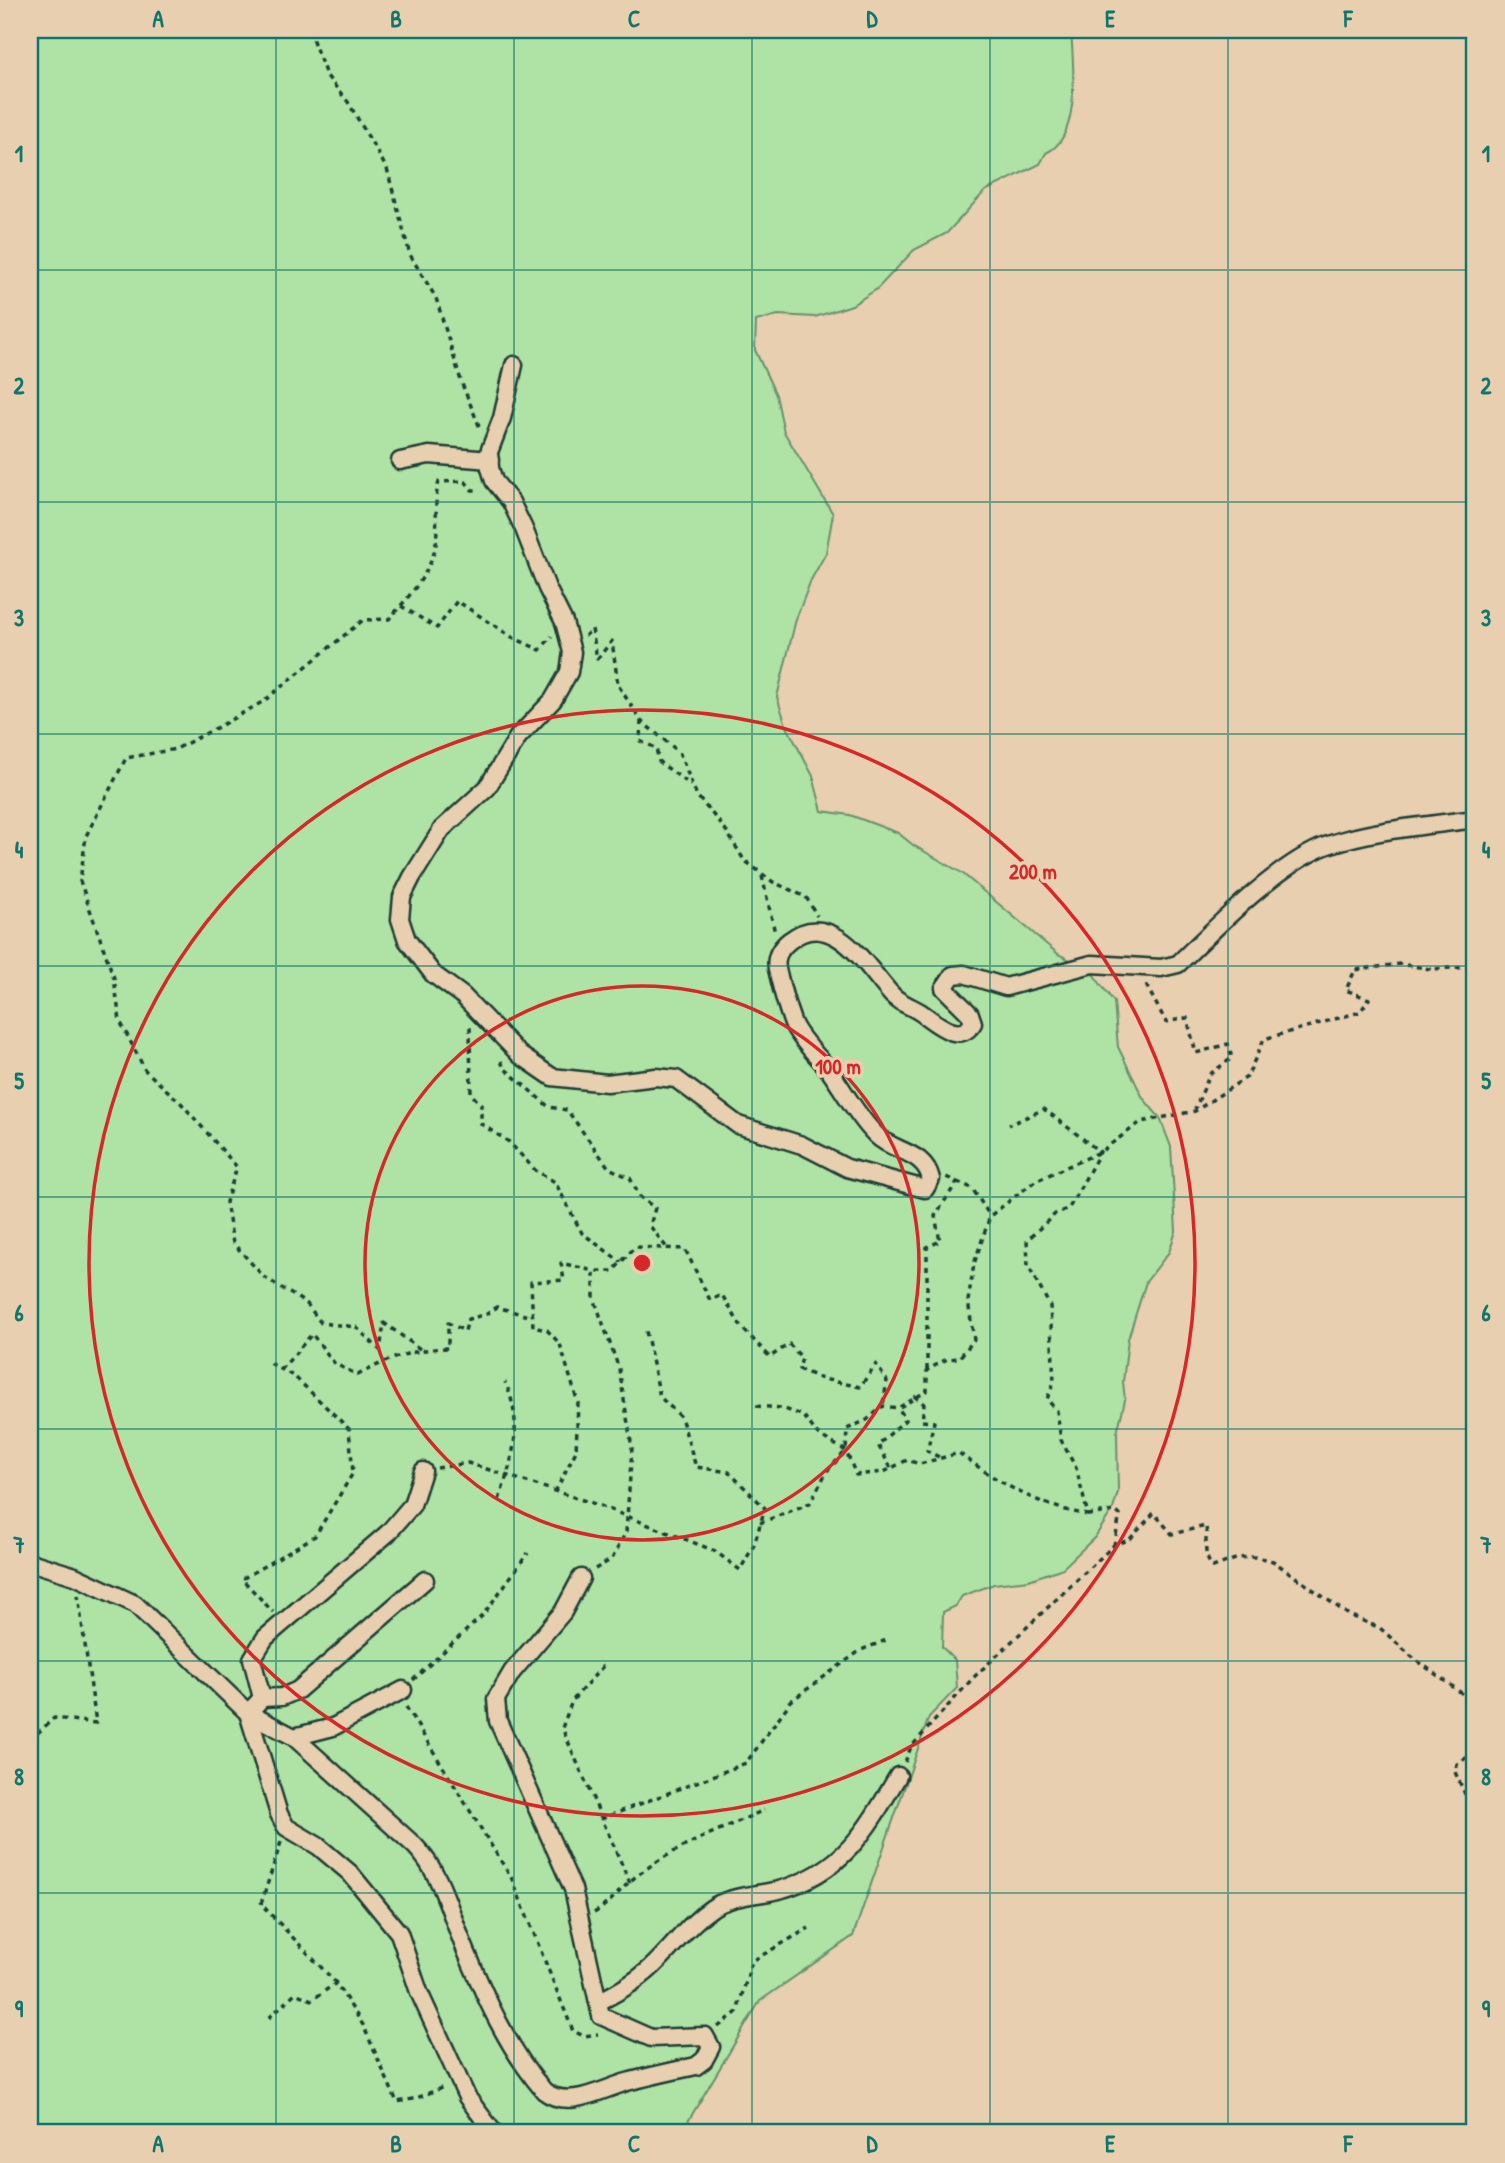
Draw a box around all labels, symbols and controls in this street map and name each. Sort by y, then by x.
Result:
text: A [152,3,164,34]
text: B [390,3,402,34]
text: C [628,3,640,34]
text: D [867,3,879,34]
text: E [1105,3,1116,34]
text: F [1343,3,1354,34]
text: 1 [15,138,23,169]
text: 1 [1482,138,1490,169]
text: 2 [14,370,25,401]
text: 2 [1481,370,1492,401]
text: 3 [14,602,24,633]
text: 3 [1481,602,1491,633]
text: 4 [15,834,24,865]
text: 4 [1482,834,1491,865]
text: 200 m [1009,857,1057,886]
text: 100 m [815,1052,861,1081]
text: 5 [14,1065,24,1096]
text: 5 [1481,1065,1491,1096]
centre of rings [630,1251,654,1275]
text: 6 [14,1297,24,1328]
text: 6 [1481,1297,1491,1328]
text: 7 [12,1529,25,1560]
text: 7 [1479,1529,1492,1560]
text: 8 [14,1761,24,1792]
text: 8 [1481,1761,1491,1792]
text: 9 [15,1993,24,2024]
text: 9 [1482,1993,1491,2024]
text: A [152,2128,164,2159]
text: B [390,2128,402,2159]
text: C [628,2128,640,2159]
text: D [867,2128,879,2159]
text: E [1105,2128,1116,2159]
text: F [1343,2128,1354,2159]

